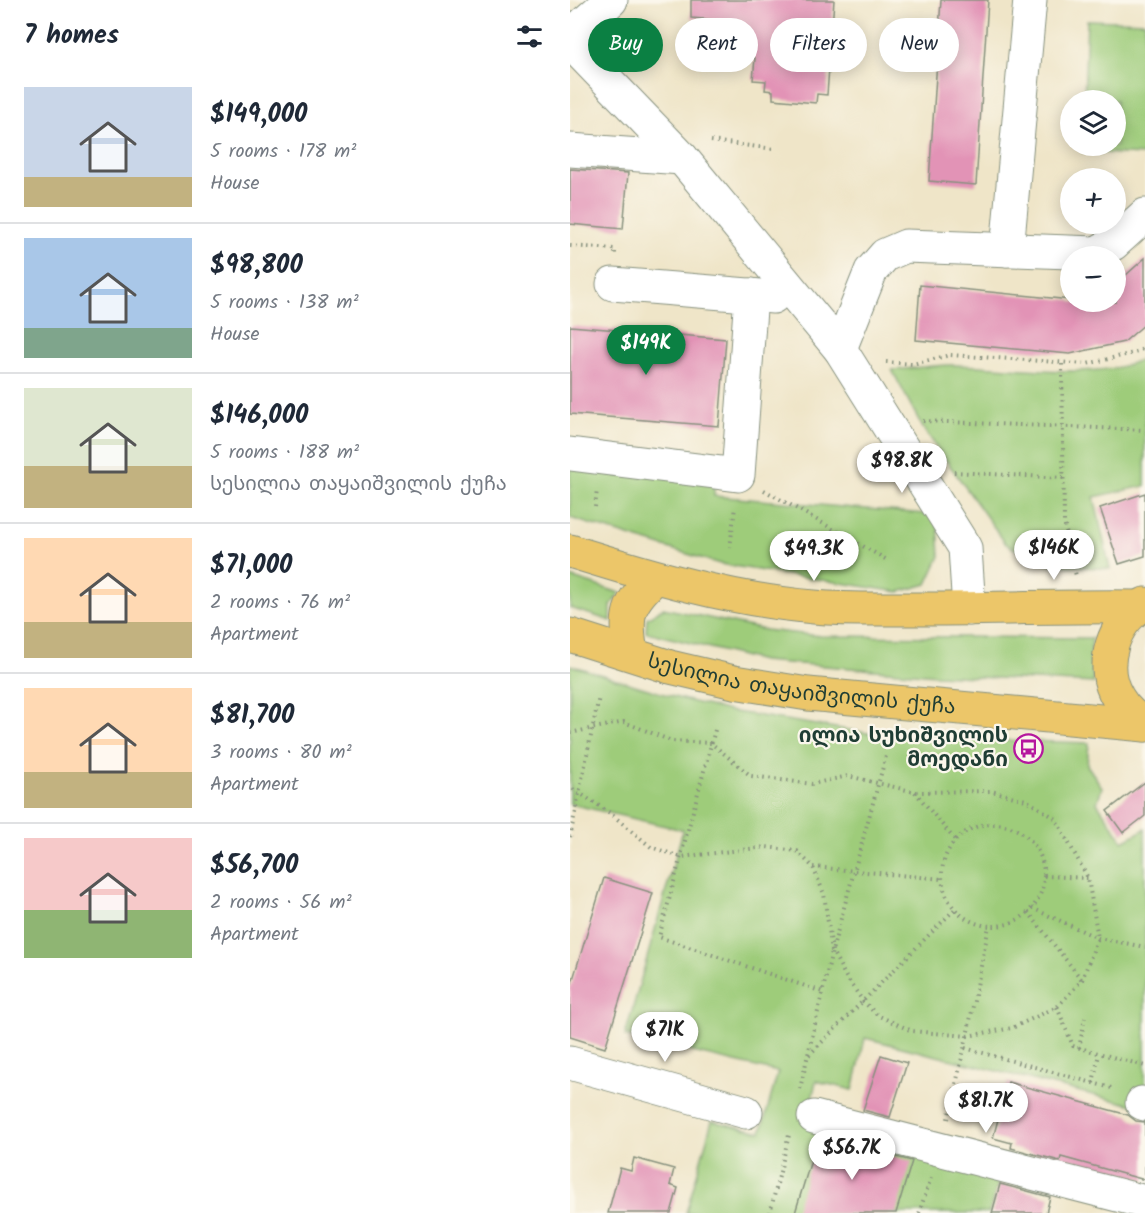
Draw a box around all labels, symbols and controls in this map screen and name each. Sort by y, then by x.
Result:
text: 7 homes [24,15,119,57]
chip: Buy [588,18,663,72]
chip: Rent [675,18,758,72]
chip: Filters [770,18,867,72]
chip: New [879,18,959,72]
icon: filters [513,20,546,53]
map controls [1060,90,1126,312]
button: layers [1060,90,1126,156]
text: $149,000 [210,94,307,136]
icon: home [72,111,144,183]
text: 5 rooms · 178 m² [210,136,356,168]
text: House [210,168,260,200]
button: + [1060,168,1126,234]
text: $98,800 [210,245,303,287]
button: − [1060,246,1126,312]
icon: home [72,262,144,334]
text: 5 rooms · 138 m² [210,287,359,319]
text: House [210,319,260,351]
pin: $149K [604,325,688,376]
text: $149K [621,328,671,360]
text: $146,000 [210,395,308,437]
icon: home [72,412,144,484]
text: 5 rooms · 188 m² [210,437,359,469]
pin: $98.8K [853,443,951,494]
text: $98.8K [871,446,933,478]
text: სესილია თაყაიშვილის ქუჩა [210,469,507,501]
pin: $146K [1012,530,1096,581]
pin: $49.3K [765,531,863,582]
text: $146K [1028,533,1080,565]
text: $49.3K [784,534,844,566]
text: $71,000 [210,545,292,587]
icon: home [72,562,144,634]
text: 2 rooms · 76 m² [210,587,350,619]
text: Apartment [210,619,299,651]
street label: სესილია თაყაიშვილის ქუჩა [643,644,957,724]
text: $81,700 [210,695,294,737]
icon: home [72,712,144,784]
place label: ილია სუხიშვილის მოედანი [799,720,1008,777]
bus stop icon: ილია სუხიშვილის მოედანი [1013,732,1045,764]
text: 3 rooms · 80 m² [210,737,352,769]
text: Apartment [210,769,299,801]
text: $56,700 [210,845,298,887]
icon: home [72,862,144,934]
text: 2 rooms · 56 m² [210,887,352,919]
text: Apartment [210,919,299,951]
pin: $71K [629,1012,701,1063]
text: $71K [645,1015,685,1047]
pin: $81.7K [937,1083,1035,1134]
text: $81.7K [958,1086,1014,1118]
pin: $56.7K [803,1130,901,1181]
text: $56.7K [822,1133,882,1165]

